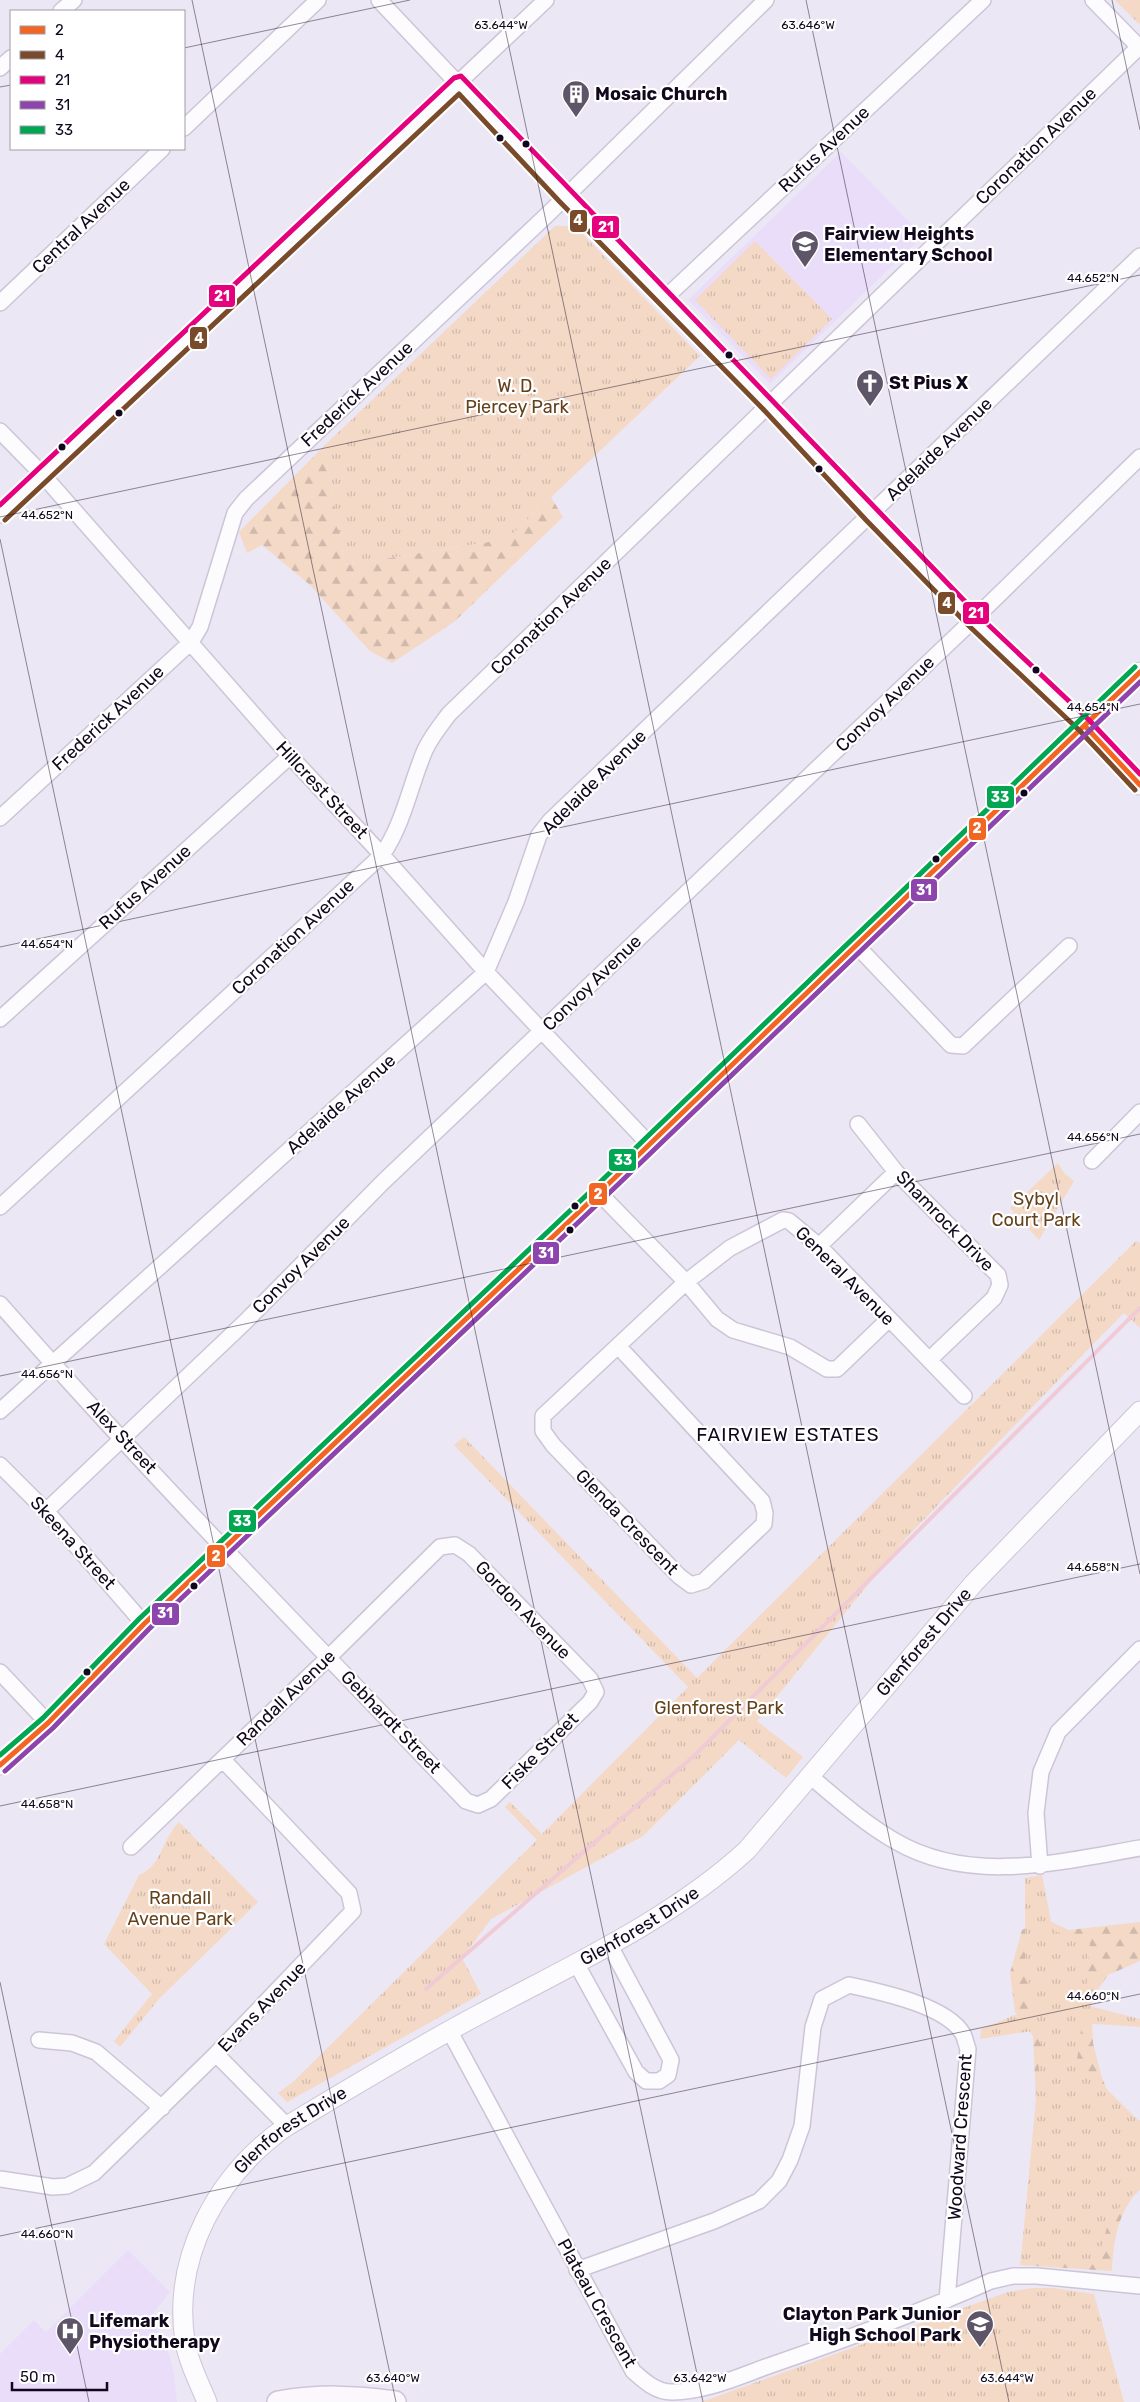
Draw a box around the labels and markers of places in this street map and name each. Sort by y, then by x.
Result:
building icon: Mosaic Church [561,79,591,118]
place label: Mosaic Church [595,83,727,105]
unlabelled marker [495,133,505,143]
unlabelled marker [521,139,531,149]
place label: Fairview Heights Elementary School [824,223,993,266]
school or university icon: Fairview Heights Elementary School [790,229,820,268]
unlabelled marker [724,350,734,360]
church icon: St Pius X [855,368,885,407]
place label: St Pius X [889,372,969,394]
unlabelled marker [114,408,124,418]
unlabelled marker [57,442,67,452]
unlabelled marker [814,464,824,474]
unlabelled marker [1031,665,1041,675]
unlabelled marker [1019,788,1029,798]
unlabelled marker [931,854,941,864]
unlabelled marker [570,1201,580,1211]
unlabelled marker [565,1225,575,1235]
unlabelled marker [189,1581,199,1591]
unlabelled marker [82,1667,92,1677]
place label: Clayton Park Junior High School Park [783,2303,961,2346]
school or university icon: Clayton Park Junior High School Park [965,2309,995,2348]
place label: Lifemark Physiotherapy [89,2310,220,2353]
hospital icon: Lifemark Physiotherapy [55,2316,85,2355]

